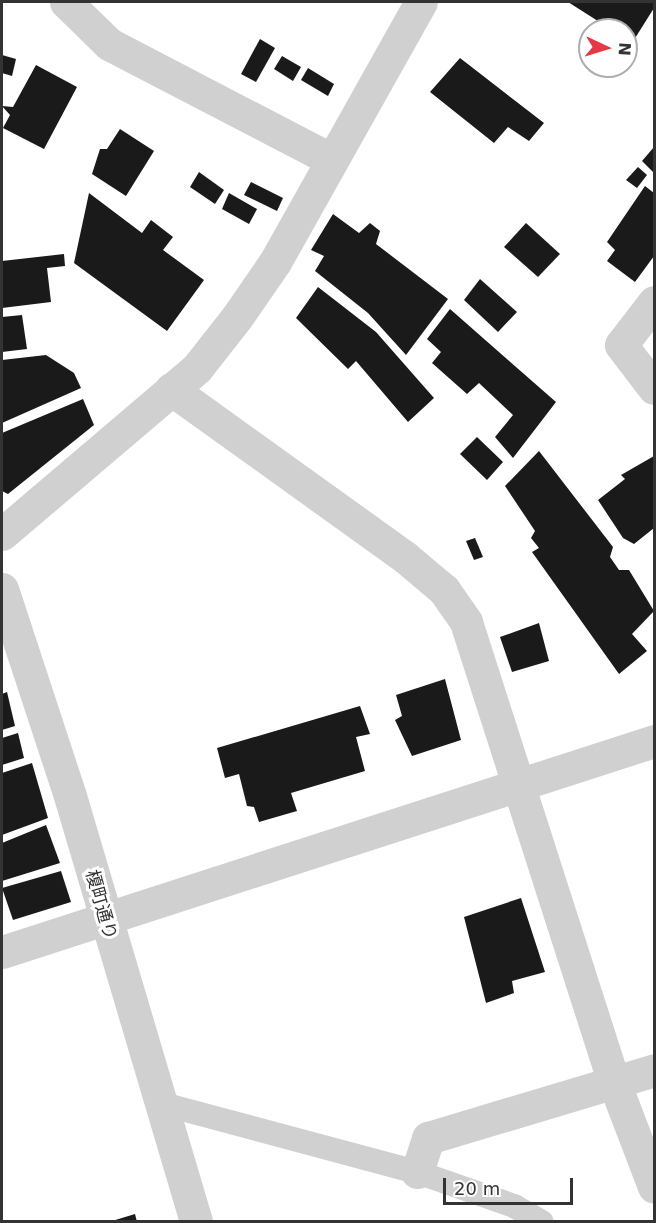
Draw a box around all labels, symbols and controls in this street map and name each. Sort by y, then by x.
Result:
north arrow [578,18,638,78]
text: N [615,42,634,56]
street label: 榎町通り [81,867,121,943]
scale bar [446,1166,576,1204]
text: 20 m [454,1178,500,1199]

